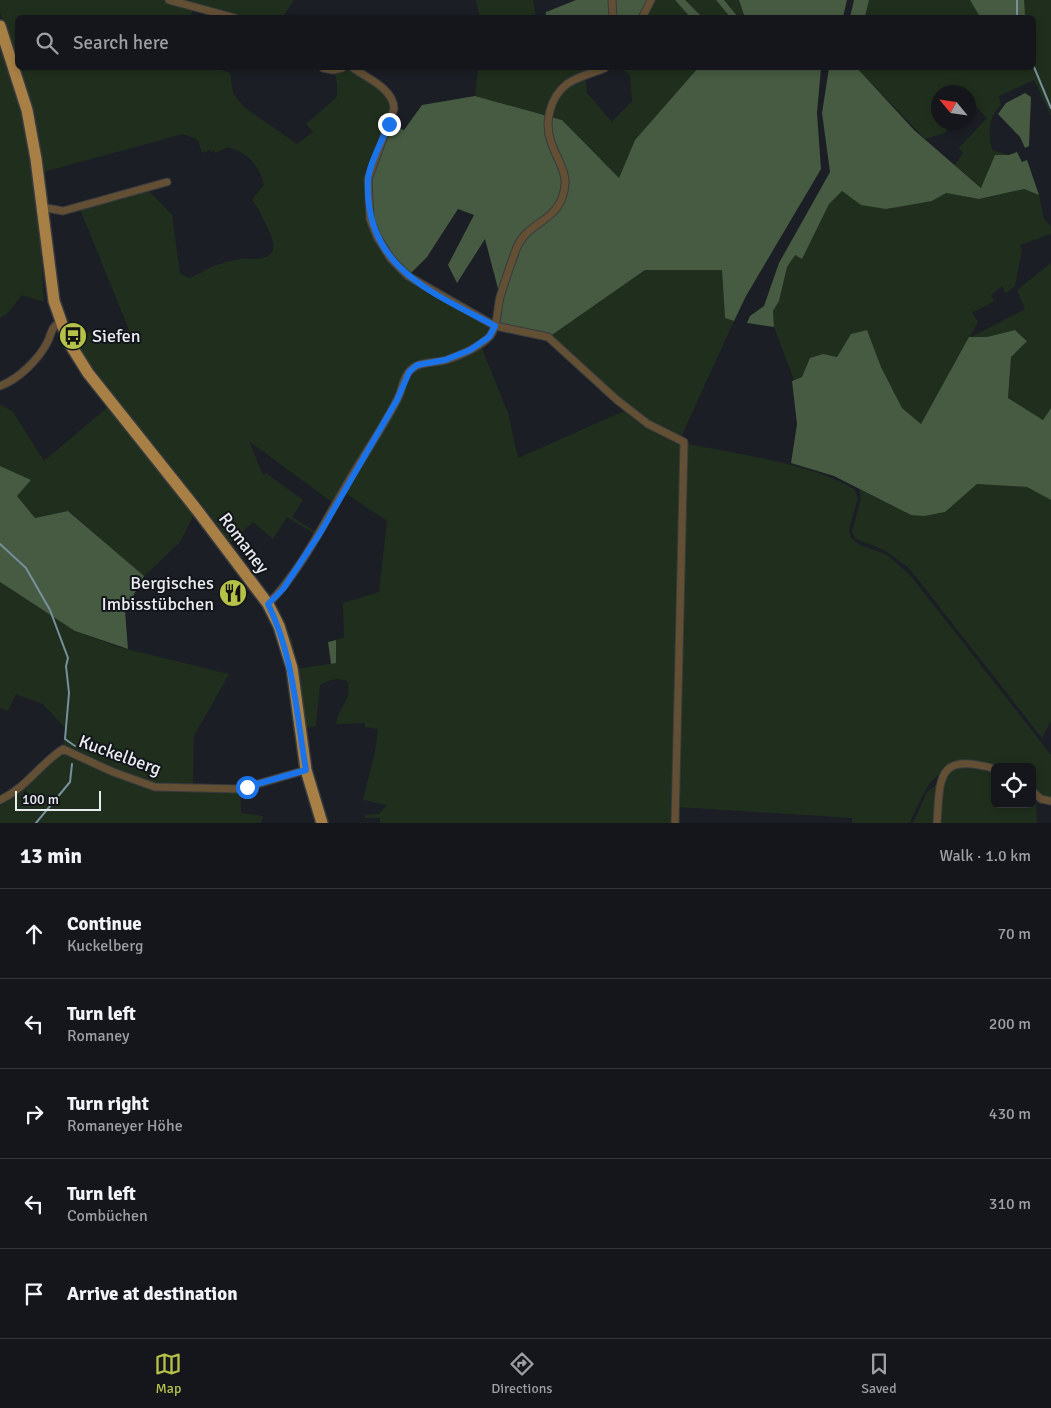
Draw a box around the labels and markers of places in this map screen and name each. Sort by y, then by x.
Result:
bus stop icon: Siefen [58,321,88,351]
place label: Siefen [92,325,141,347]
place label: Bergisches Imbisstübchen [101,572,214,615]
restaurant icon: Bergisches Imbisstübchen [218,578,248,608]

